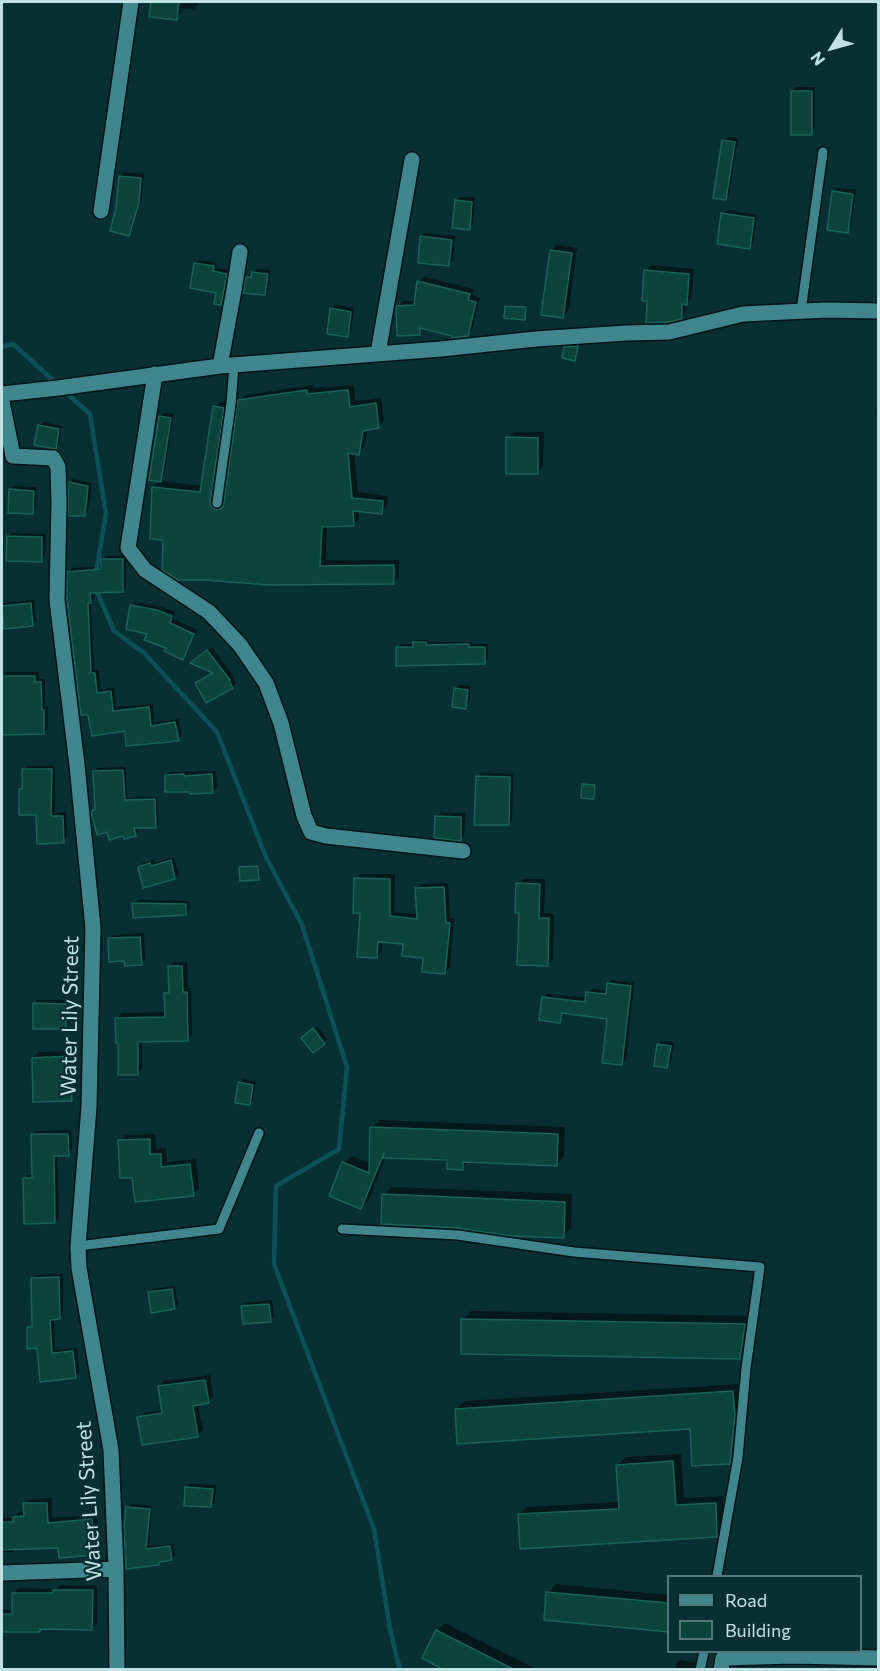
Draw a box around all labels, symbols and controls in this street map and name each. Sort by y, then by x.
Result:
north arrow [802,18,862,78]
text: N [806,49,828,70]
street label: Water Lily Street [56,936,84,1096]
street label: Water Lily Street [71,1420,107,1582]
legend [667,1575,862,1653]
text: Road [725,1589,767,1611]
text: Building [725,1619,791,1641]

